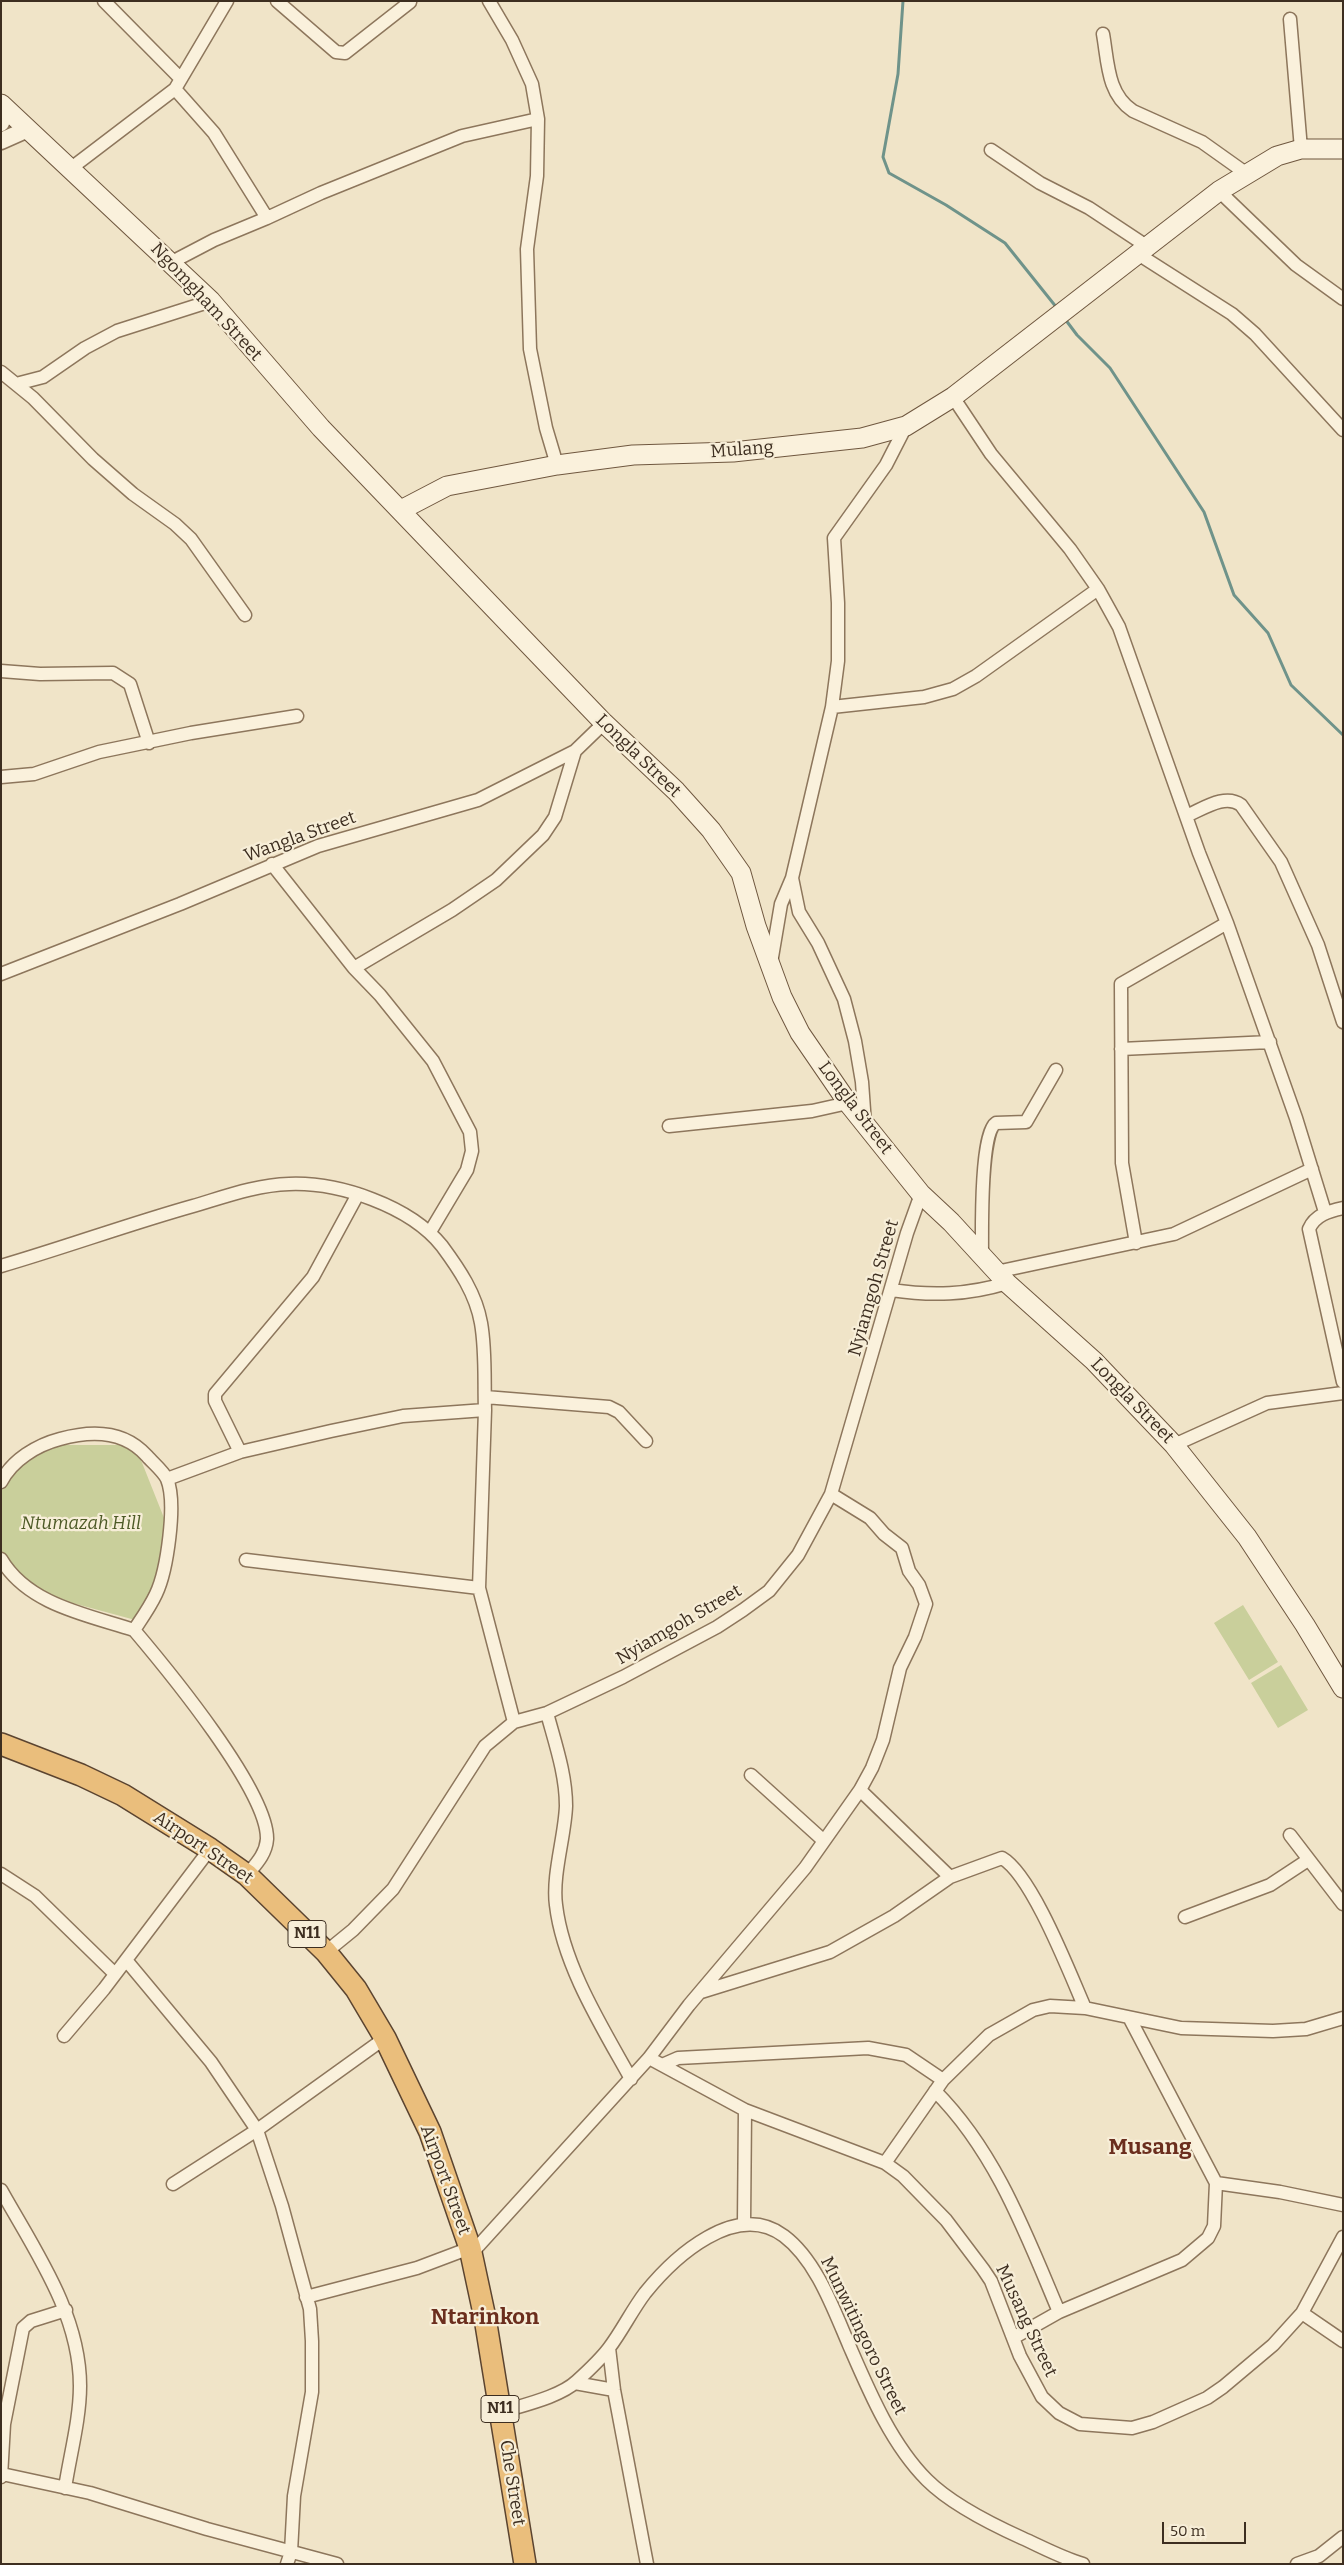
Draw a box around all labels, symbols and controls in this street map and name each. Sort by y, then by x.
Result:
street label: Ngomgham Street [146,238,266,366]
street label: Mulang [710,437,774,463]
street label: Longla Street [591,710,685,802]
street label: Wangla Street [241,807,359,867]
street label: Longla Street [813,1057,897,1159]
street label: Nyiamgoh Street [844,1217,904,1359]
street label: Longla Street [1086,1354,1178,1448]
park label: Ntumazah Hill [21,1513,141,1535]
street label: Nyiamgoh Street [613,1580,745,1670]
street label: Airport Street [149,1807,257,1889]
road number: N11 [288,1920,326,1948]
street label: Airport Street [415,2122,475,2238]
district label: Musang [1108,2135,1192,2161]
street label: Munwitingoro Street [815,2253,911,2419]
street label: Musang Street [991,2261,1061,2381]
district label: Ntarinkon [431,2305,539,2331]
road number: N11 [481,2396,519,2422]
street label: Che Street [495,2439,529,2527]
scale bar [1164,2512,1248,2544]
text: 50 m [1170,2522,1205,2540]

